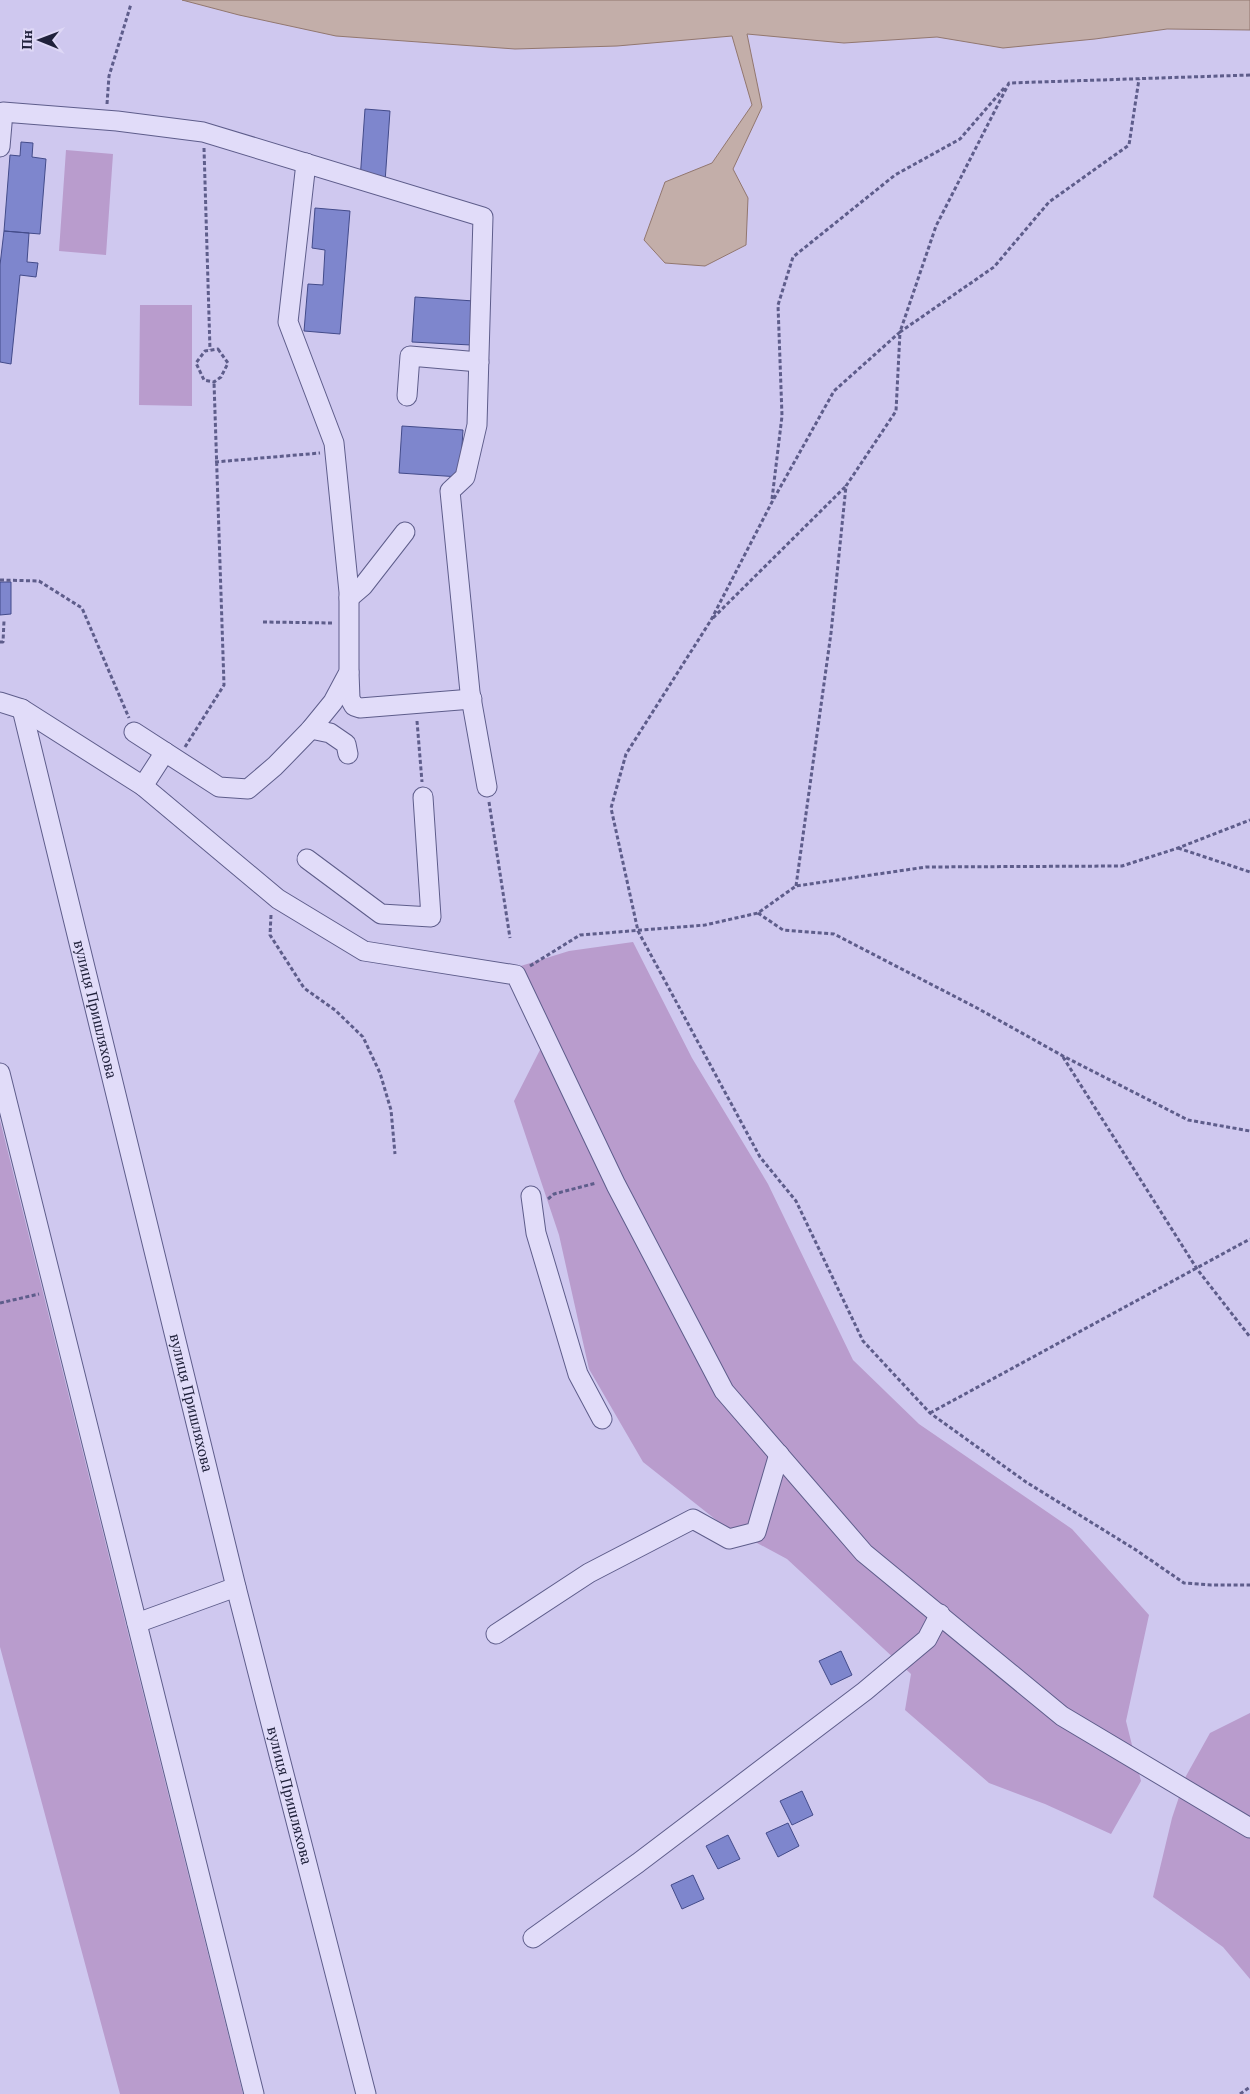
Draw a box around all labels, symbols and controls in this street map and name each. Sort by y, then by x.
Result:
north arrow [15,15,65,65]
text: Пн [17,30,36,50]
street label: вулиця Пришляхова [70,938,123,1081]
street label: вулиця Пришляхова [166,1331,219,1474]
street label: вулиця Пришляхова [263,1724,318,1867]

